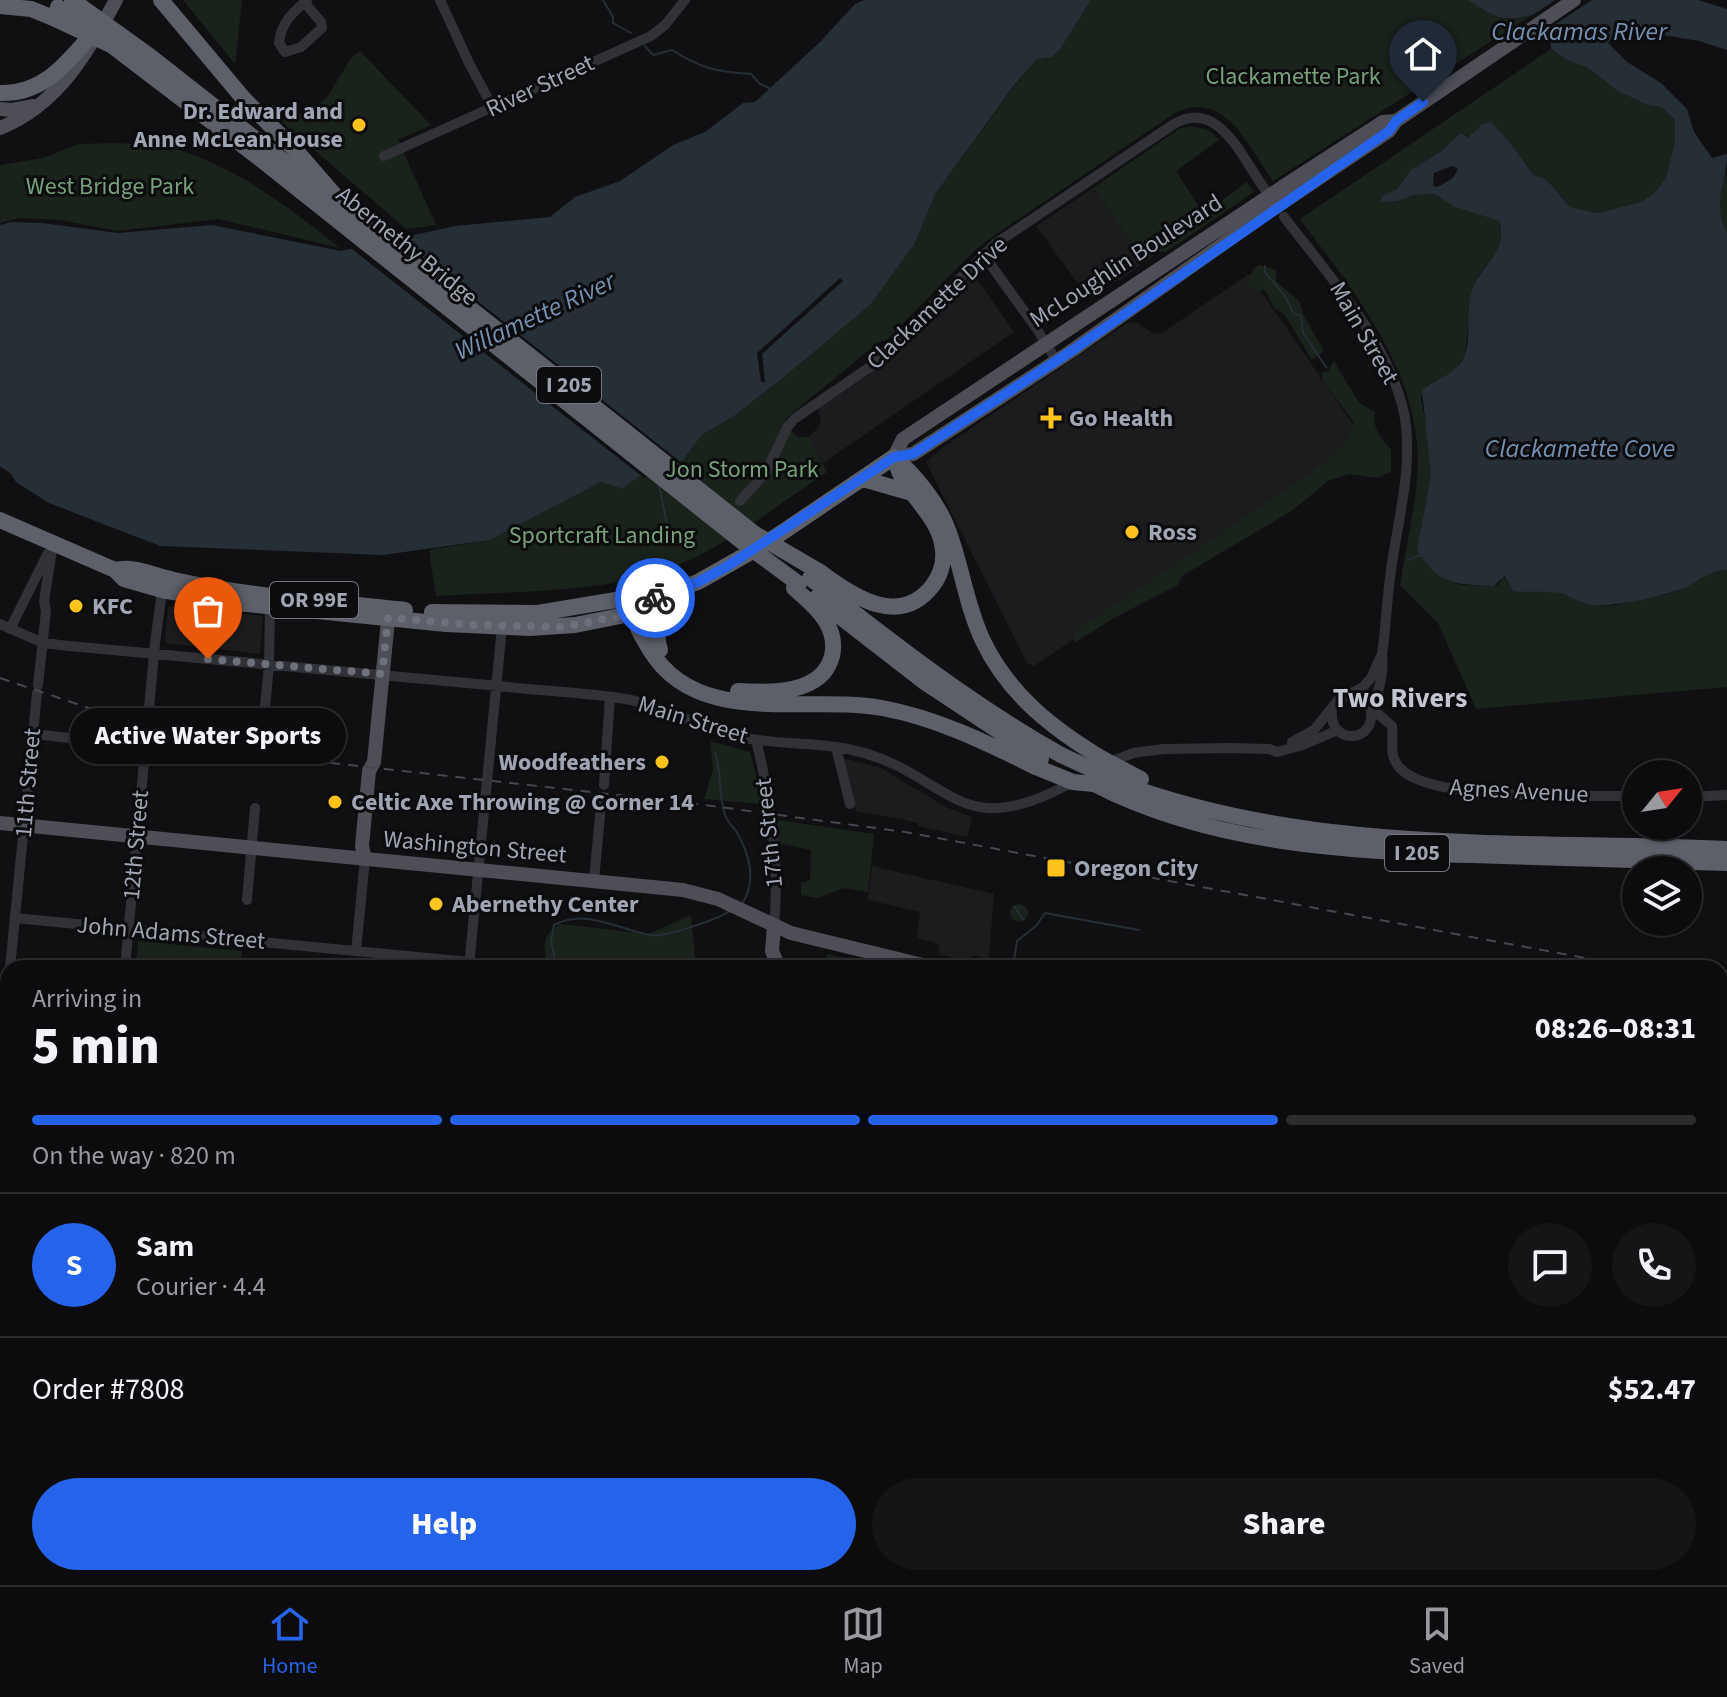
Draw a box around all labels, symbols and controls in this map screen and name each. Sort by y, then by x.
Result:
water label: Clackamas River [1491,13,1668,50]
pin [1389,20,1457,102]
icon: home [1401,32,1445,76]
street label: River Street [480,46,600,126]
park label: Clackamette Park [1205,59,1381,94]
place label: Dr. Edward and Anne McLean House [132,94,343,157]
marker: Dr. Edward and Anne McLean House [350,116,368,134]
park label: West Bridge Park [26,169,194,204]
street label: Abernethy Bridge [328,178,486,314]
street label: McLoughlin Boulevard [1023,185,1229,337]
street label: Clackamette Drive [858,228,1016,378]
water label: Willamette River [449,262,622,369]
street label: Main Street [1320,275,1408,391]
road number: I 205 [537,367,601,403]
place label: Go Health [1069,401,1173,436]
marker: Go Health [1040,407,1062,429]
water label: Clackamette Cove [1485,430,1675,467]
park label: Jon Storm Park [665,452,819,487]
place label: Ross [1148,515,1197,550]
park label: Sportcraft Landing [509,518,695,553]
marker: Ross [1123,523,1141,541]
courier [615,558,695,638]
icon: bike [633,576,677,620]
pin [174,577,242,659]
road number: OR 99E [270,582,358,618]
place label: KFC [92,589,133,624]
icon: bag [186,589,230,633]
marker: KFC [67,597,85,615]
district label: Two Rivers [1333,678,1467,718]
street label: Main Street [634,687,752,753]
callout: Active Water Sports [70,707,346,763]
text: Active Water Sports [95,717,321,754]
street label: 11th Street [6,727,50,839]
place label: Woodfeathers [498,745,646,780]
marker: Woodfeathers [653,753,671,771]
north arrow [1622,760,1702,840]
map controls [1622,760,1702,936]
street label: Agnes Avenue [1449,770,1589,812]
street label: 17th Street [746,776,792,890]
place label: Celtic Axe Throwing @ Corner 14 [351,785,694,820]
street label: 12th Street [114,789,158,901]
marker: Celtic Axe Throwing @ Corner 14 [326,793,344,811]
street label: Washington Street [382,822,568,872]
road number: I 205 [1385,835,1449,871]
place label: Oregon City [1074,851,1199,886]
button: layers [1622,856,1702,936]
marker: Oregon City [1045,857,1067,879]
place label: Abernethy Center [451,887,639,922]
marker: Abernethy Center [427,895,445,913]
street label: John Adams Street [75,907,267,959]
text: Arriving in [32,980,142,1017]
text: 08:26–08:31 [1535,1007,1696,1050]
text: 5 min [32,1010,160,1084]
text: On the way · 820 m [32,1137,236,1174]
button: chat [1508,1223,1592,1307]
button: phone [1612,1223,1696,1307]
text: Sam [136,1225,194,1268]
text: S [66,1244,82,1287]
text: Courier · 4.4 [136,1268,266,1305]
text: Order #7808 [32,1368,185,1411]
text: $52.47 [1608,1368,1696,1411]
button: Help [32,1478,856,1570]
button: Share [872,1478,1696,1570]
tab: Home [262,1602,317,1682]
tab: Map [841,1602,885,1682]
tab: Saved [1409,1602,1465,1682]

